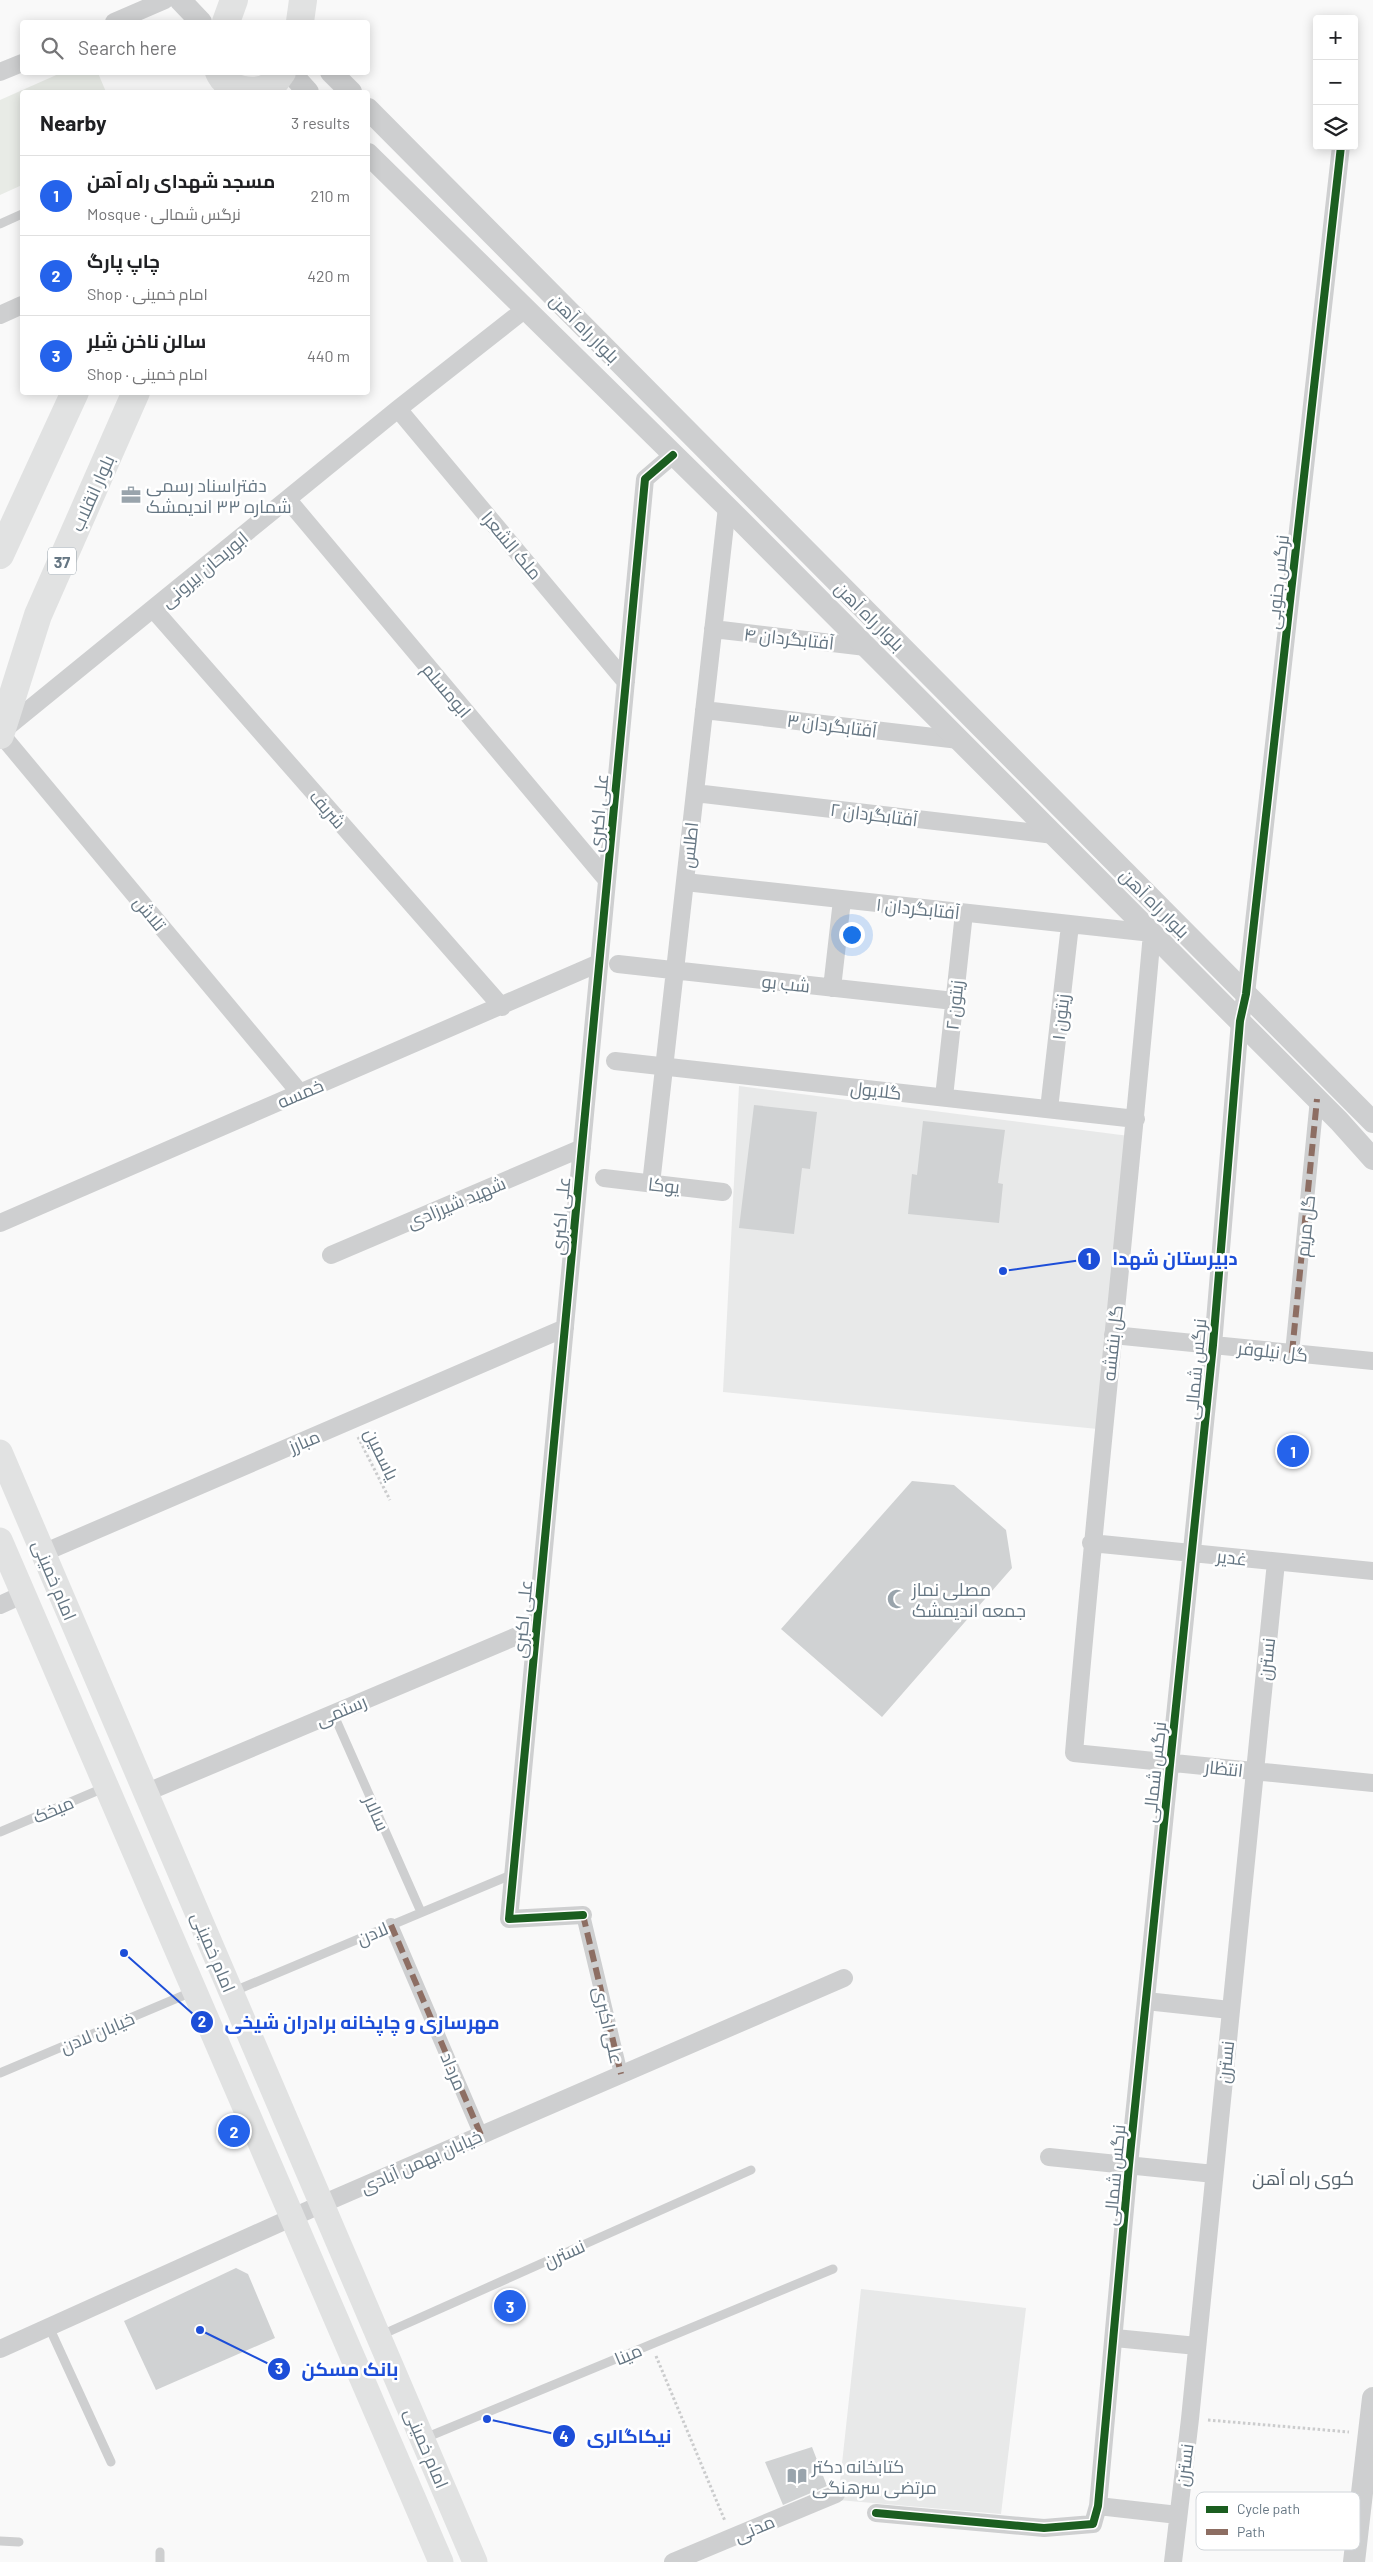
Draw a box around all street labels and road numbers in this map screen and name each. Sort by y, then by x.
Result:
street label: بلوار راه آهن [545,289,624,368]
street label: بلوار انقلاب [65,451,120,535]
street label: ملک الشعرا [476,506,547,584]
street label: ابوریحان بیرونی [156,526,253,613]
street label: نرگس جنوبی [1261,534,1294,630]
road number: 37 [48,548,76,574]
street label: بلوار راه آهن [830,577,909,656]
street label: آفتابگردان ۴ [743,622,835,655]
street label: ابومسلم [416,658,476,723]
street label: آفتابگردان ۳ [786,709,878,742]
street label: علی اکبری [584,773,613,853]
street label: شریف [305,785,351,833]
street label: آفتابگردان ۲ [829,798,919,831]
street label: اطلس [676,821,703,869]
street label: بلوار راه آهن [1115,864,1194,943]
street label: تلاش [128,891,171,936]
street label: آفتابگردان ۱ [875,893,961,924]
street label: شب بو [761,970,811,997]
street label: زیتون ۲ [940,979,969,1031]
street label: زیتون ۱ [1047,993,1074,1041]
street label: خمسه [274,1073,326,1113]
street label: گلایول [849,1076,903,1105]
street label: شهید شیرزادی [403,1171,509,1234]
street label: یوکا [647,1172,681,1199]
street label: علی اکبری [546,1176,575,1256]
street label: گل مریم [1291,1194,1321,1258]
street label: گل بنفشه [1097,1304,1128,1382]
street label: نرگس شمالی [1180,1317,1211,1421]
street label: گل نیلوفر [1236,1336,1309,1367]
street label: یاسمین [359,1424,404,1484]
street label: مبارز [284,1425,323,1459]
street label: امام خمینی [26,1536,82,1624]
street label: غدیر [1215,1544,1248,1571]
street label: علی اکبری [508,1579,537,1659]
street label: نسترن [1253,1636,1280,1682]
street label: رستمی [312,1690,370,1731]
street label: نرگس شمالی [1138,1720,1171,1824]
street label: انتظار [1203,1755,1244,1782]
street label: میخک [29,1791,77,1827]
street label: سالار [358,1791,394,1835]
street label: امام خمینی [185,1908,241,1996]
street label: لادن [353,1917,392,1950]
street label: علی اکبری [588,1984,629,2066]
street label: خیابان لادن [57,2007,138,2058]
street label: نسترن [1212,2039,1239,2085]
street label: مرداد [435,2049,472,2094]
street label: نرگس شمالی [1099,2123,1130,2227]
street label: خیابان بهمن آبادی [357,2124,486,2199]
street label: نسترن [540,2234,589,2273]
street label: مینا [611,2339,645,2369]
street label: امام خمینی [398,2404,454,2492]
street label: نسترن [1170,2442,1199,2488]
street label: مدنی [730,2510,778,2547]

